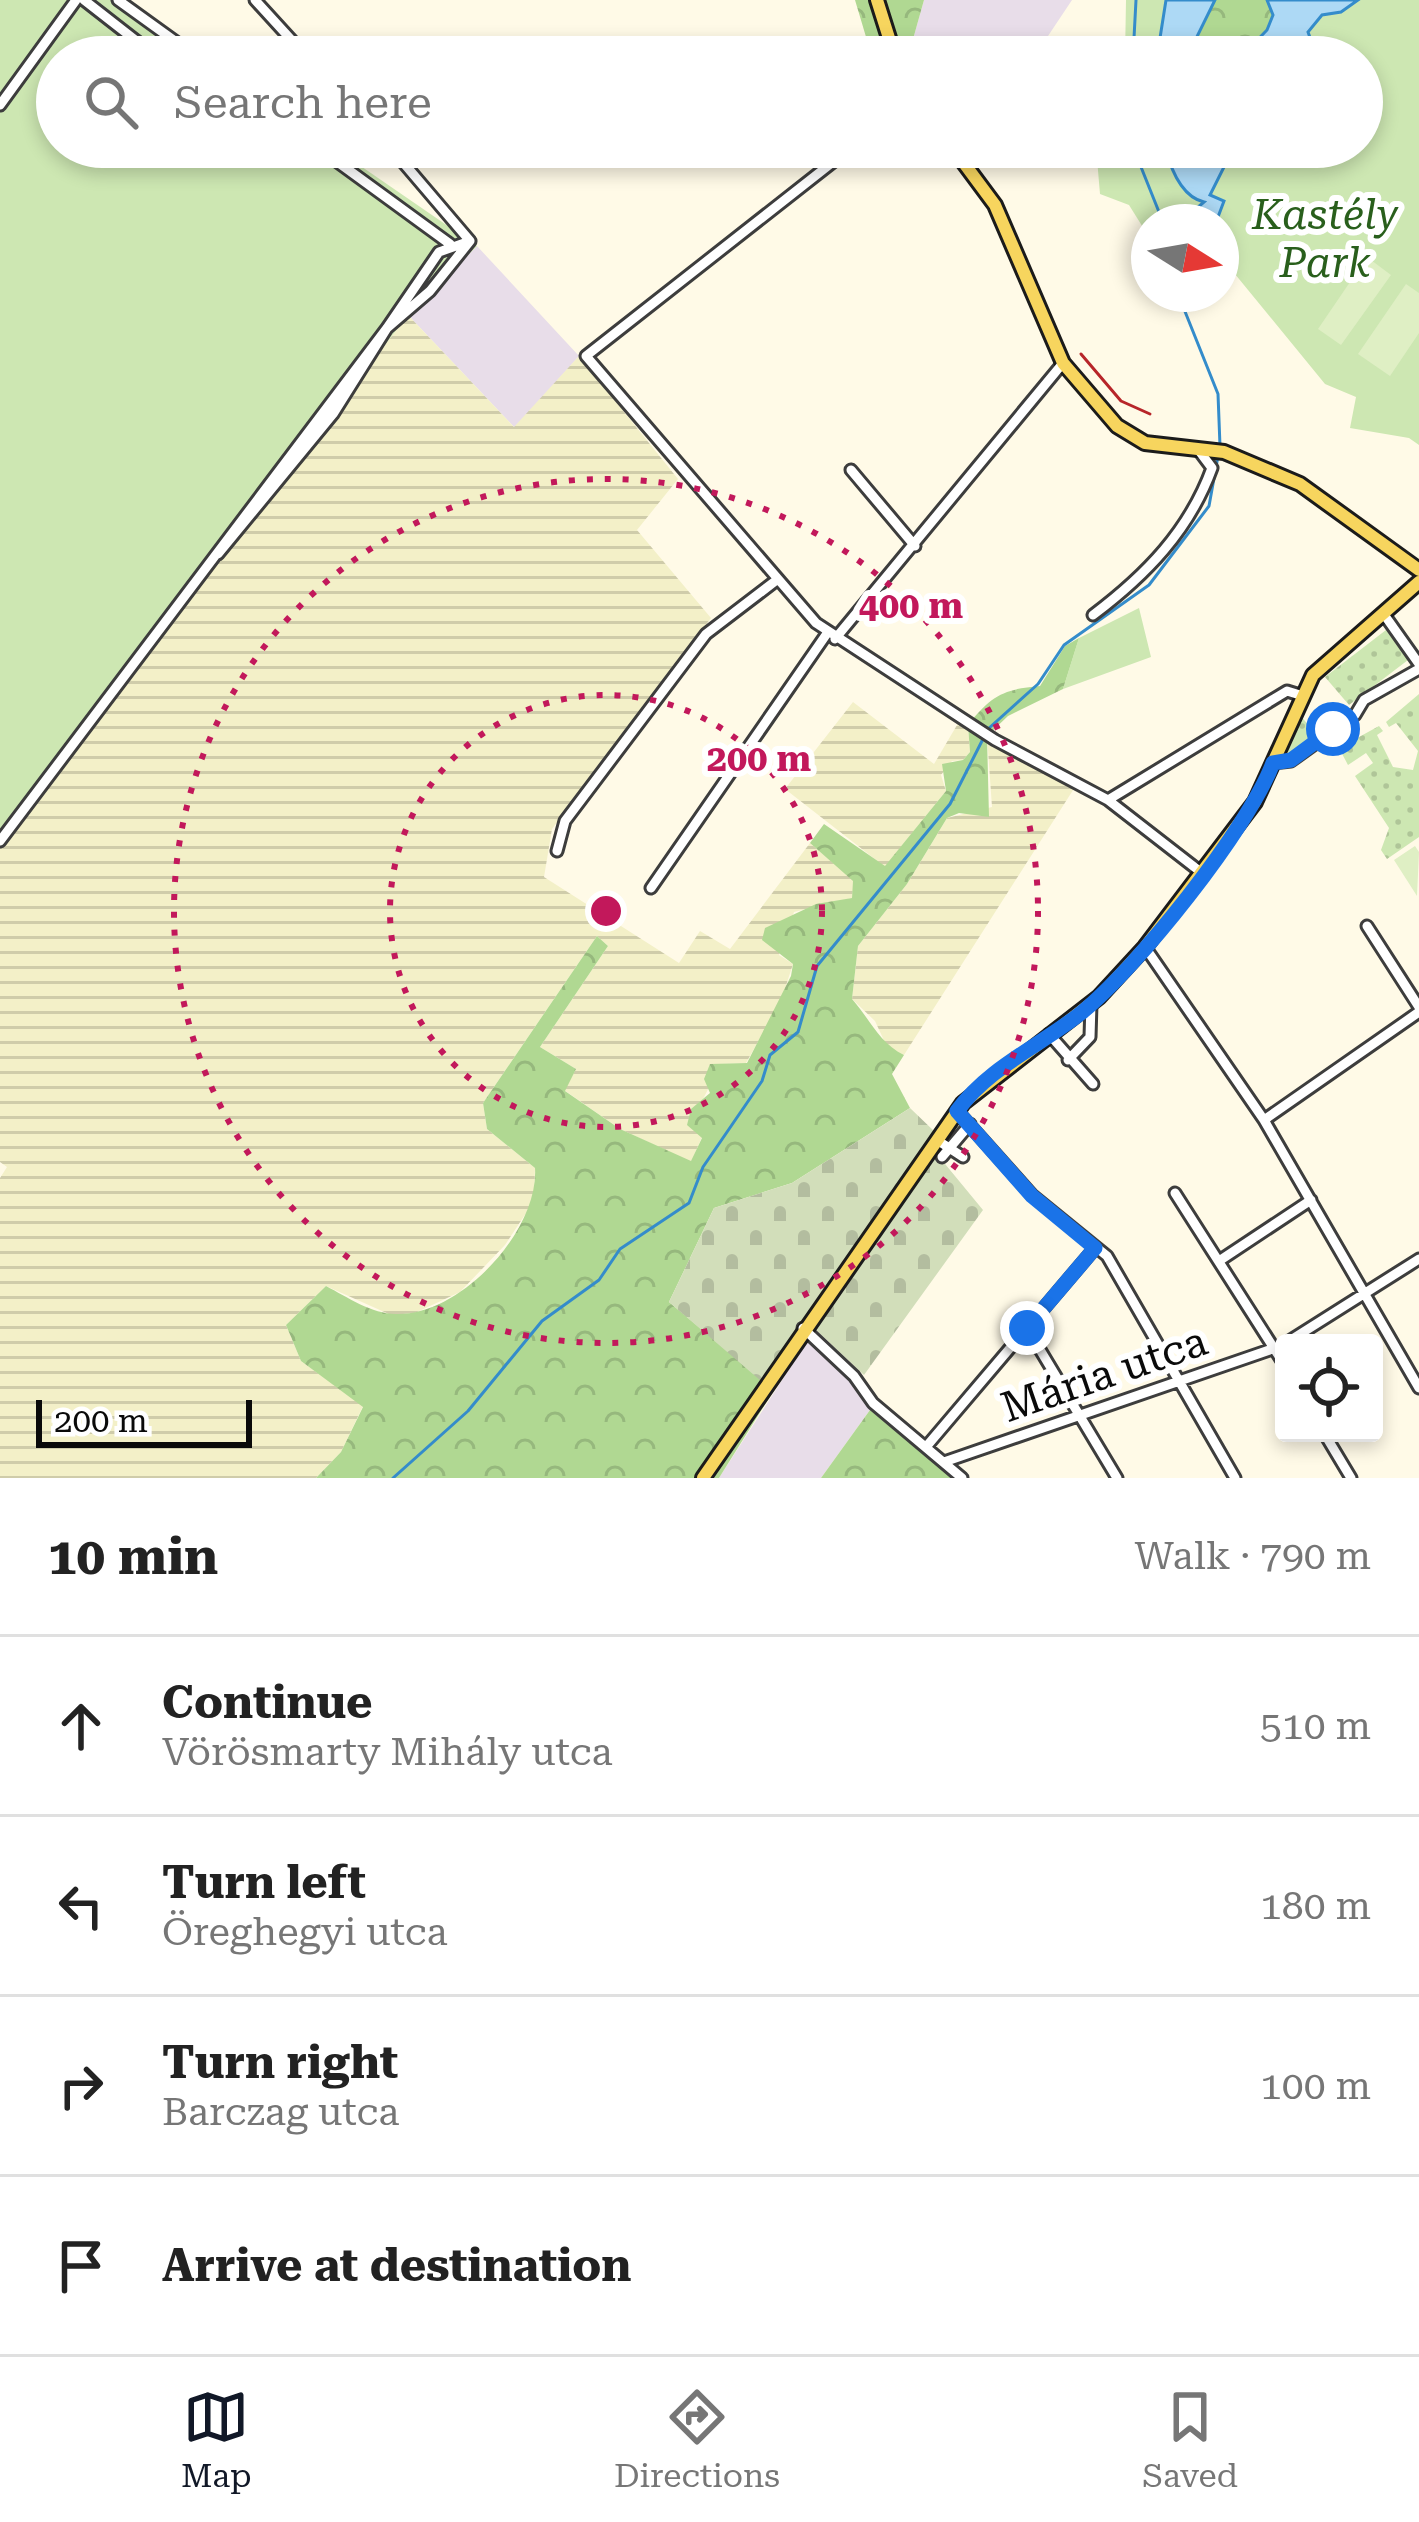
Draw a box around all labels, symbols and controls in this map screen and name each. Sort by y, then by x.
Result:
search box [36,36,1383,168]
icon: search [78,69,144,135]
text: Search here [174,76,432,129]
park label: Kastély Park [1251,190,1400,287]
north arrow [1131,204,1239,312]
text: 400 m [859,585,963,627]
route start [1306,702,1360,756]
text: 200 m [707,738,811,780]
centre of rings [585,890,627,932]
route end [1000,1301,1054,1355]
street label: Mária utca [995,1316,1213,1432]
map controls [1275,1334,1383,1442]
button: locate [1275,1334,1383,1442]
scale bar [36,1394,252,1447]
text: 200 m [54,1401,148,1440]
text: 10 min [48,1527,218,1586]
text: Walk · 790 m [1135,1533,1371,1579]
text: Continue [162,1676,373,1729]
icon: ahead [48,1693,114,1759]
text: 510 m [1260,1703,1371,1749]
text: Vörösmarty Mihály utca [162,1729,613,1775]
text: Turn left [162,1856,366,1909]
icon: left [48,1873,114,1939]
text: 180 m [1260,1883,1371,1929]
text: Öreghegyi utca [162,1909,448,1955]
text: Turn right [162,2036,398,2089]
icon: right [48,2053,114,2119]
text: 100 m [1260,2063,1371,2109]
text: Barczag utca [162,2089,399,2135]
icon: arrive [48,2233,114,2299]
text: Arrive at destination [162,2239,631,2292]
tab: Map [181,2384,252,2495]
tab: Directions [614,2384,780,2495]
tab: Saved [1142,2384,1238,2495]

